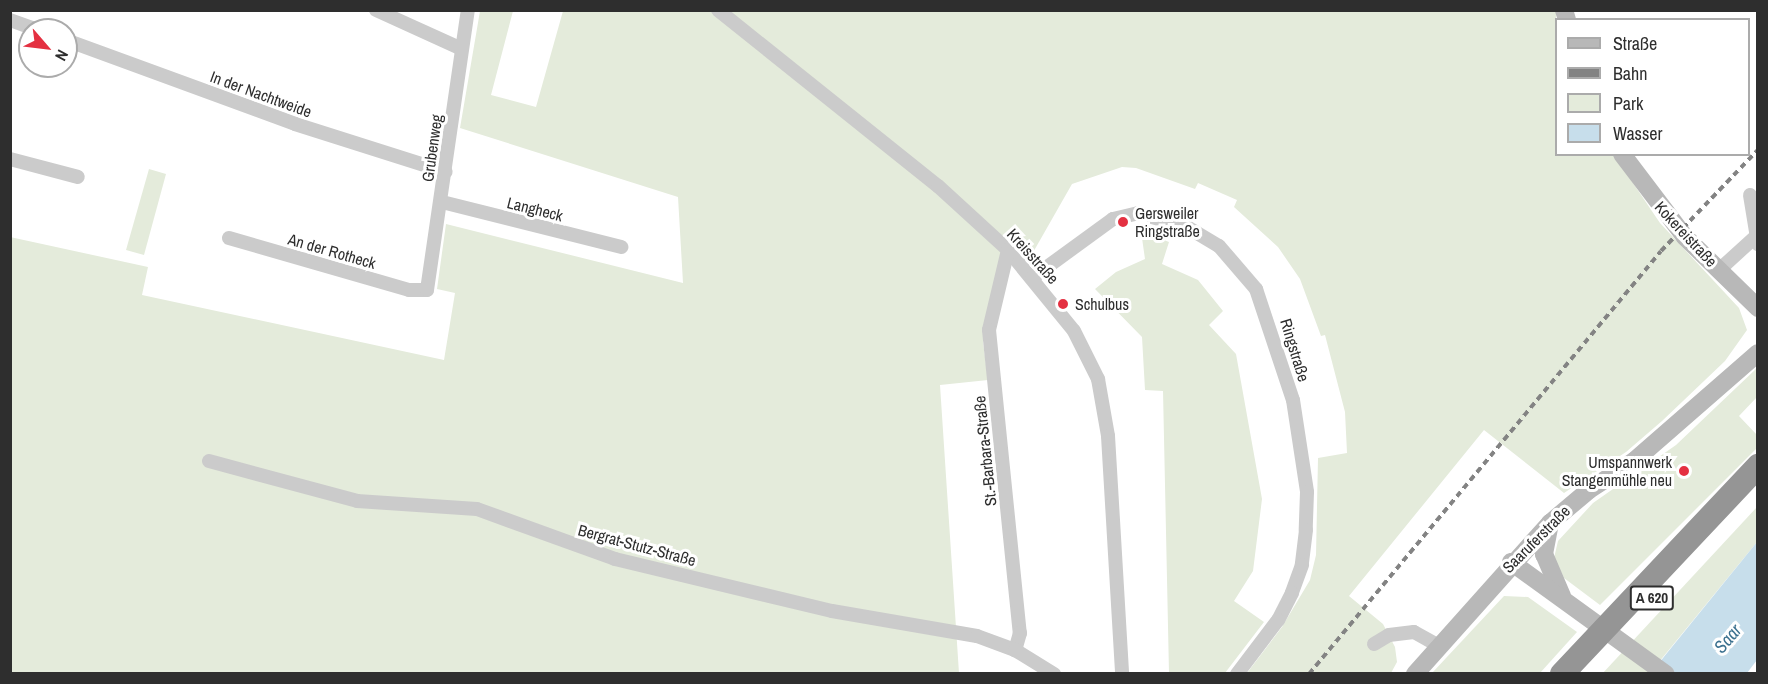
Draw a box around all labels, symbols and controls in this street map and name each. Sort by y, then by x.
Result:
north arrow [18,18,78,78]
legend [1555,18,1750,156]
text: Straße [1613,31,1657,56]
text: N [50,46,74,65]
text: Bahn [1613,61,1647,86]
street label: In der Nachtweide [208,67,314,121]
text: Park [1613,91,1643,116]
street label: Grubenweg [418,113,446,183]
text: Wasser [1613,121,1662,146]
street label: Langheck [505,193,565,225]
street label: Kokereistraße [1651,197,1721,271]
place label: Gersweiler Ringstraße [1135,203,1200,241]
marker: Gersweiler Ringstraße [1116,215,1130,229]
street label: Kreisstraße [1003,224,1063,288]
street label: An der Rotheck [286,229,378,273]
place label: Schulbus [1075,294,1129,314]
marker: Schulbus [1056,297,1070,311]
street label: Ringstraße [1276,316,1314,384]
street label: St.-Barbara-Straße [970,395,1000,507]
place label: Umspannwerk Stangenmühle neu [1562,452,1672,490]
marker: Umspannwerk Stangenmühle neu [1677,464,1691,478]
street label: Saaruferstraße [1498,501,1574,577]
street label: Bergrat-Stutz-Straße [576,520,698,570]
road number: A 620 [1630,586,1674,610]
water label: Saar [1710,620,1746,658]

